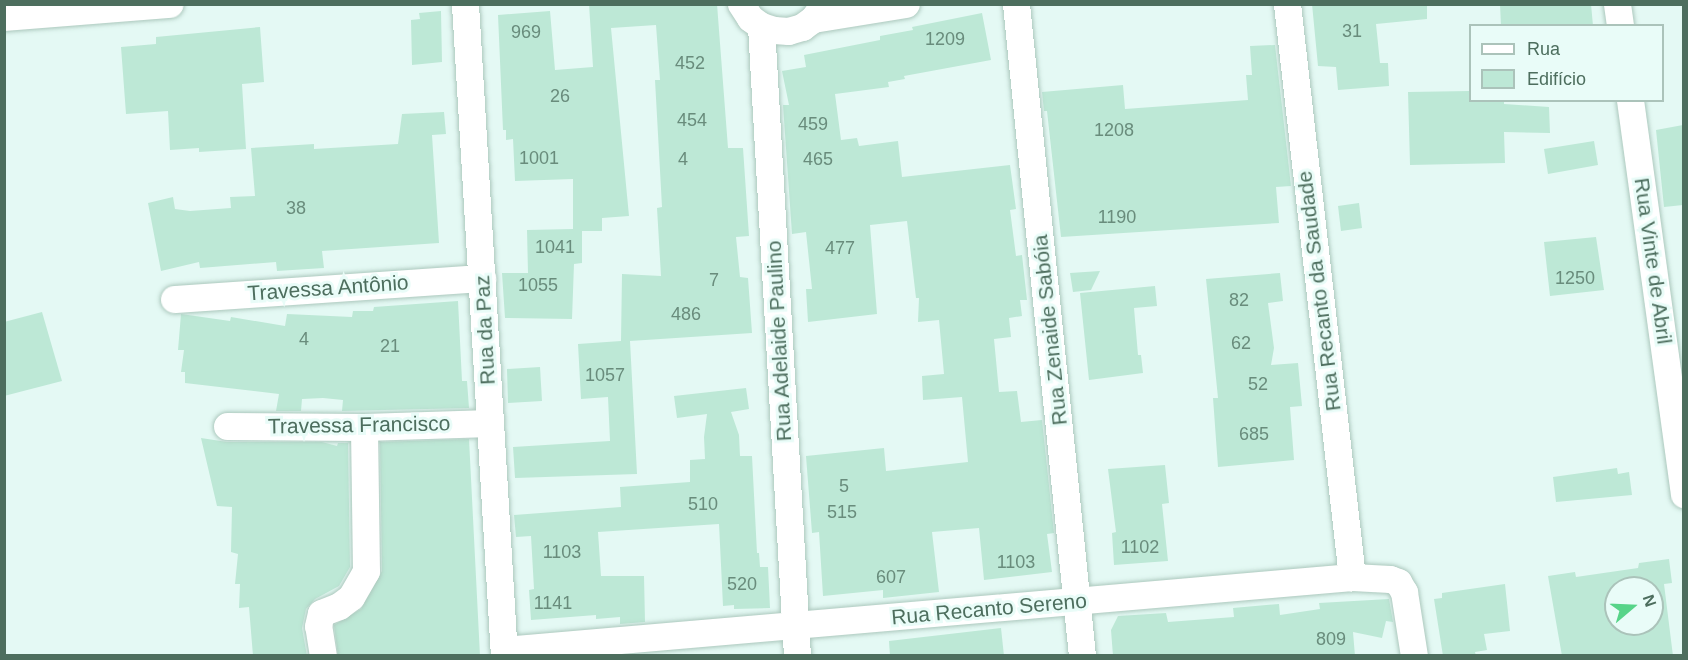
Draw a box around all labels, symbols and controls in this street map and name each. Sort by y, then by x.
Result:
house number: 31 [1342,20,1362,42]
house number: 969 [511,21,541,43]
legend [1469,24,1664,102]
house number: 1209 [925,28,965,50]
text: Rua [1527,39,1560,59]
house number: 452 [675,52,705,74]
text: Edifício [1527,69,1586,89]
house number: 26 [550,85,570,107]
house number: 454 [677,109,707,131]
house number: 459 [798,113,828,135]
house number: 1208 [1094,119,1134,141]
house number: 1001 [519,147,559,169]
house number: 4 [678,148,688,170]
house number: 465 [803,148,833,170]
street label: Rua Recanto da Saudade [1292,170,1346,412]
street label: Rua Vinte de Abril [1629,176,1677,346]
house number: 38 [286,197,306,219]
house number: 1190 [1098,206,1136,228]
street label: Rua Zenaide Sabóia [1027,233,1073,427]
house number: 1041 [535,236,575,258]
house number: 477 [825,237,855,259]
street label: Rua Adelaide Paulino [761,239,797,443]
house number: 1250 [1555,267,1595,289]
house number: 7 [709,269,719,291]
street label: Travessa Antônio [246,270,410,306]
house number: 1055 [518,274,558,296]
street label: Rua da Paz [470,275,500,385]
house number: 82 [1229,289,1249,311]
house number: 486 [671,303,701,325]
house number: 4 [299,328,309,350]
house number: 62 [1231,332,1251,354]
house number: 21 [380,335,400,357]
house number: 1057 [585,364,625,386]
house number: 52 [1248,373,1268,395]
street label: Travessa Francisco [268,411,450,439]
house number: 685 [1239,423,1269,445]
house number: 5 [839,475,849,497]
house number: 510 [688,493,718,515]
house number: 515 [827,501,857,523]
house number: 1102 [1121,536,1159,558]
house number: 1103 [543,541,581,563]
house number: 1103 [997,551,1035,573]
house number: 607 [876,566,906,588]
house number: 520 [727,573,757,595]
north arrow [1604,576,1664,636]
street label: Rua Recanto Sereno [890,588,1088,630]
house number: 1141 [534,592,572,614]
text: N [1640,592,1660,609]
house number: 809 [1316,628,1346,650]

